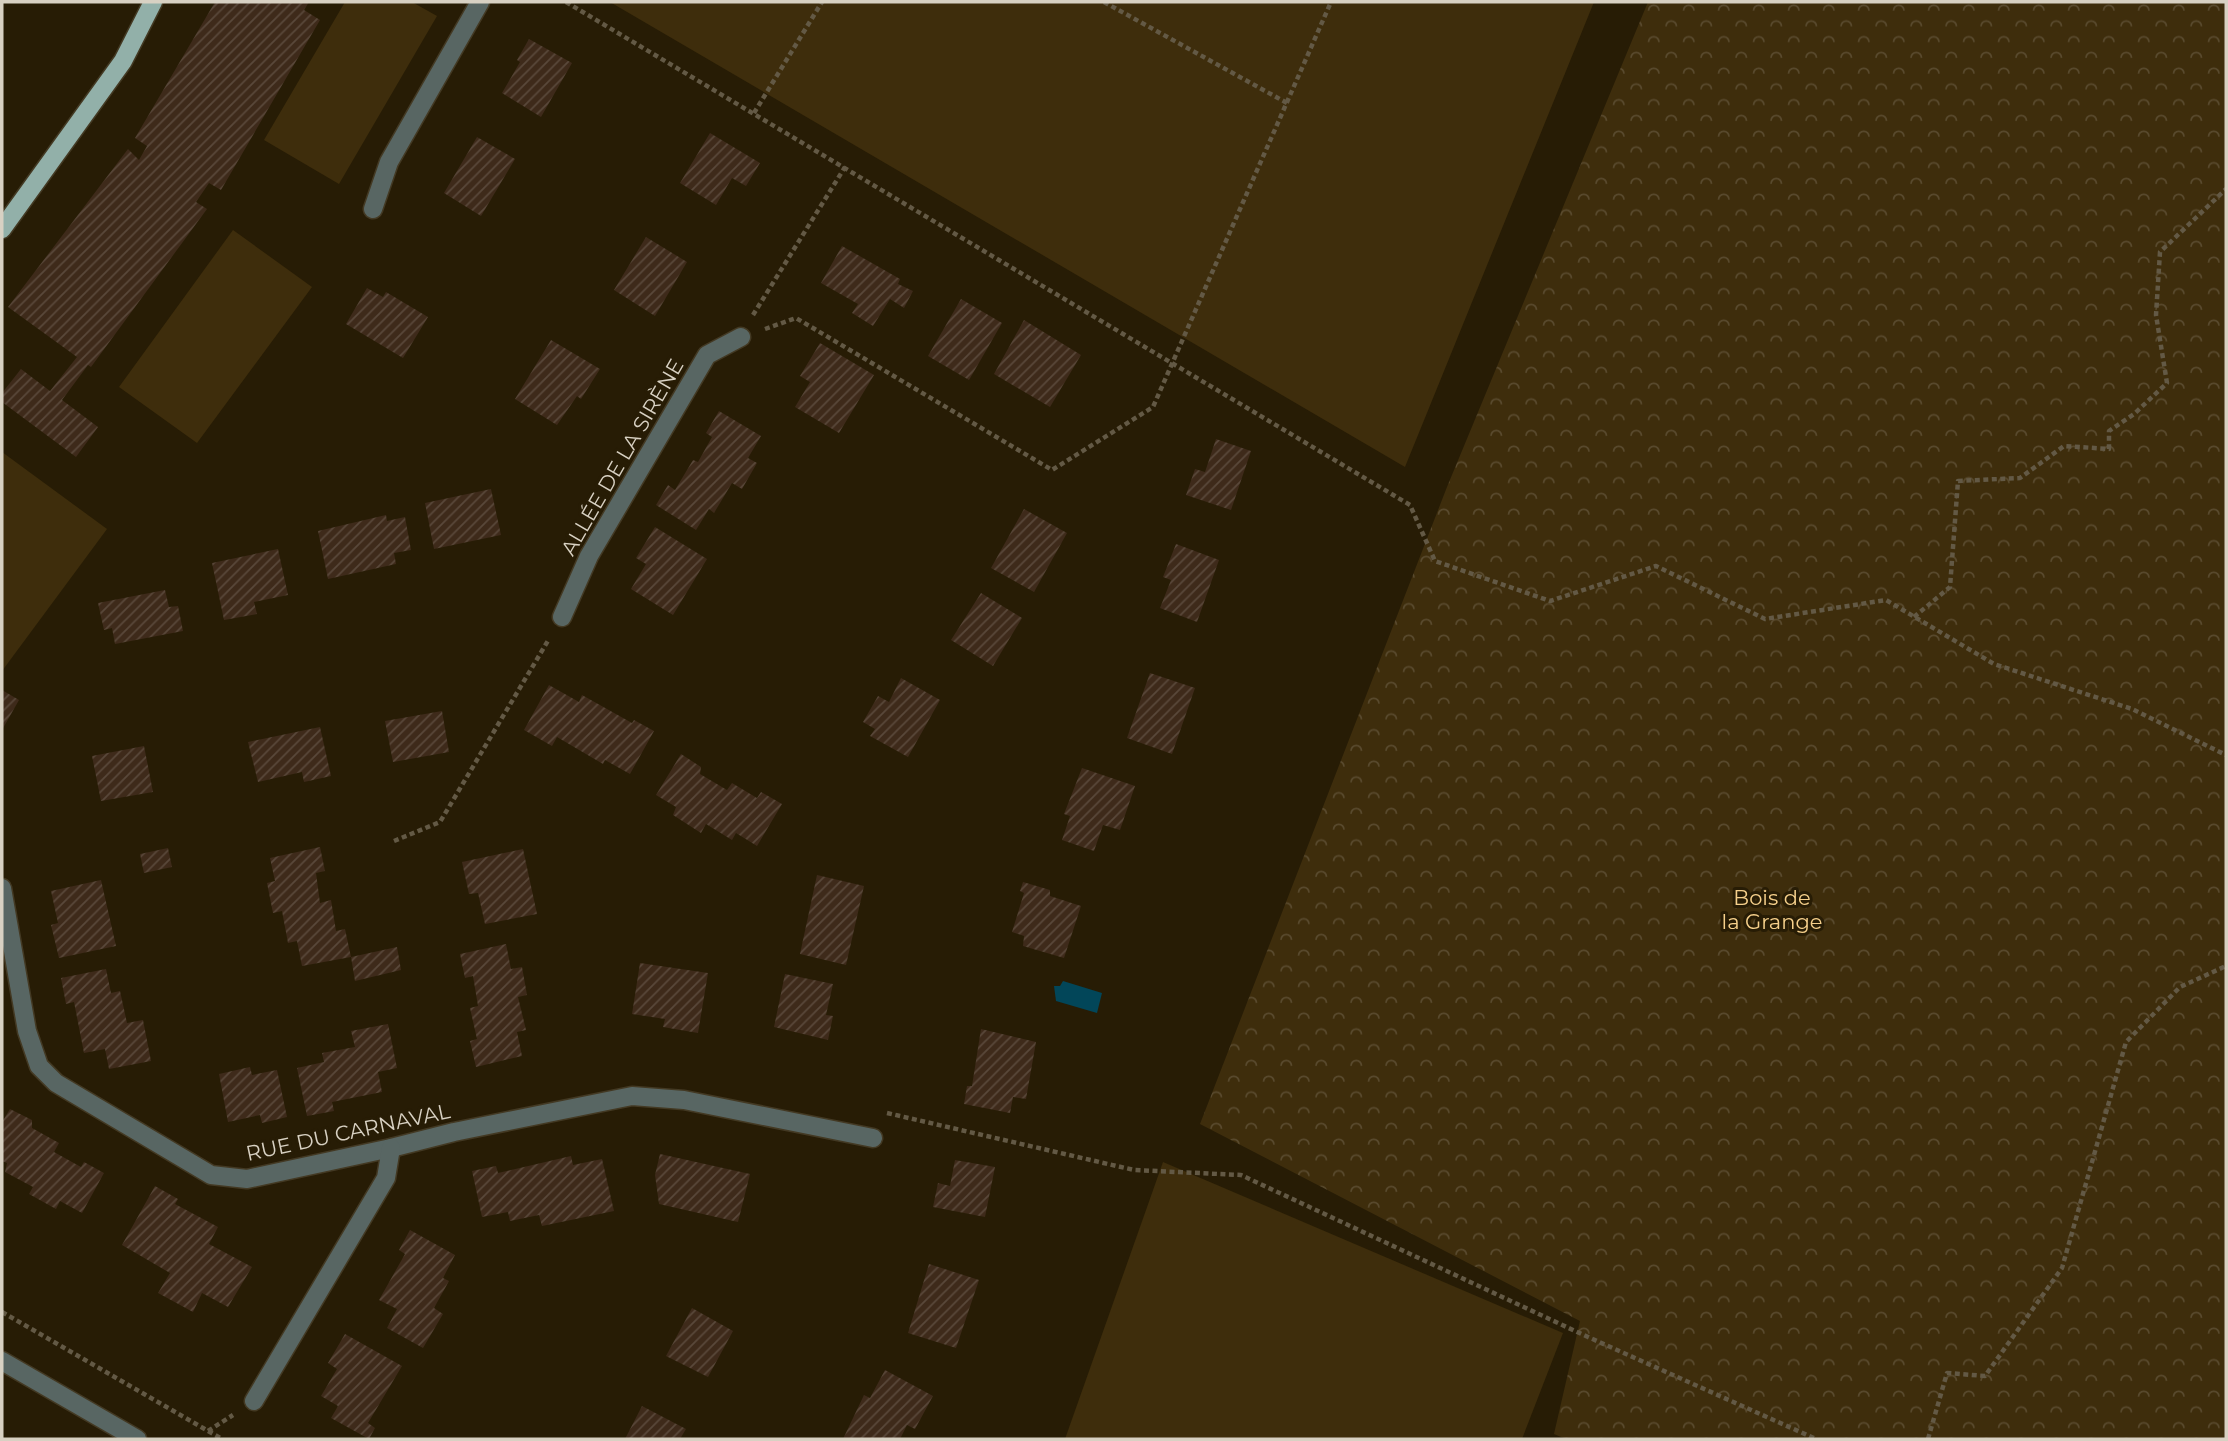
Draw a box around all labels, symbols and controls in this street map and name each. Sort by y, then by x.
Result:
street label: ALLÉE DE LA SIRÈNE [555,354,689,560]
park label: Bois de la Grange [1722,885,1823,934]
street label: RUE DU CARNAVAL [244,1098,453,1166]

